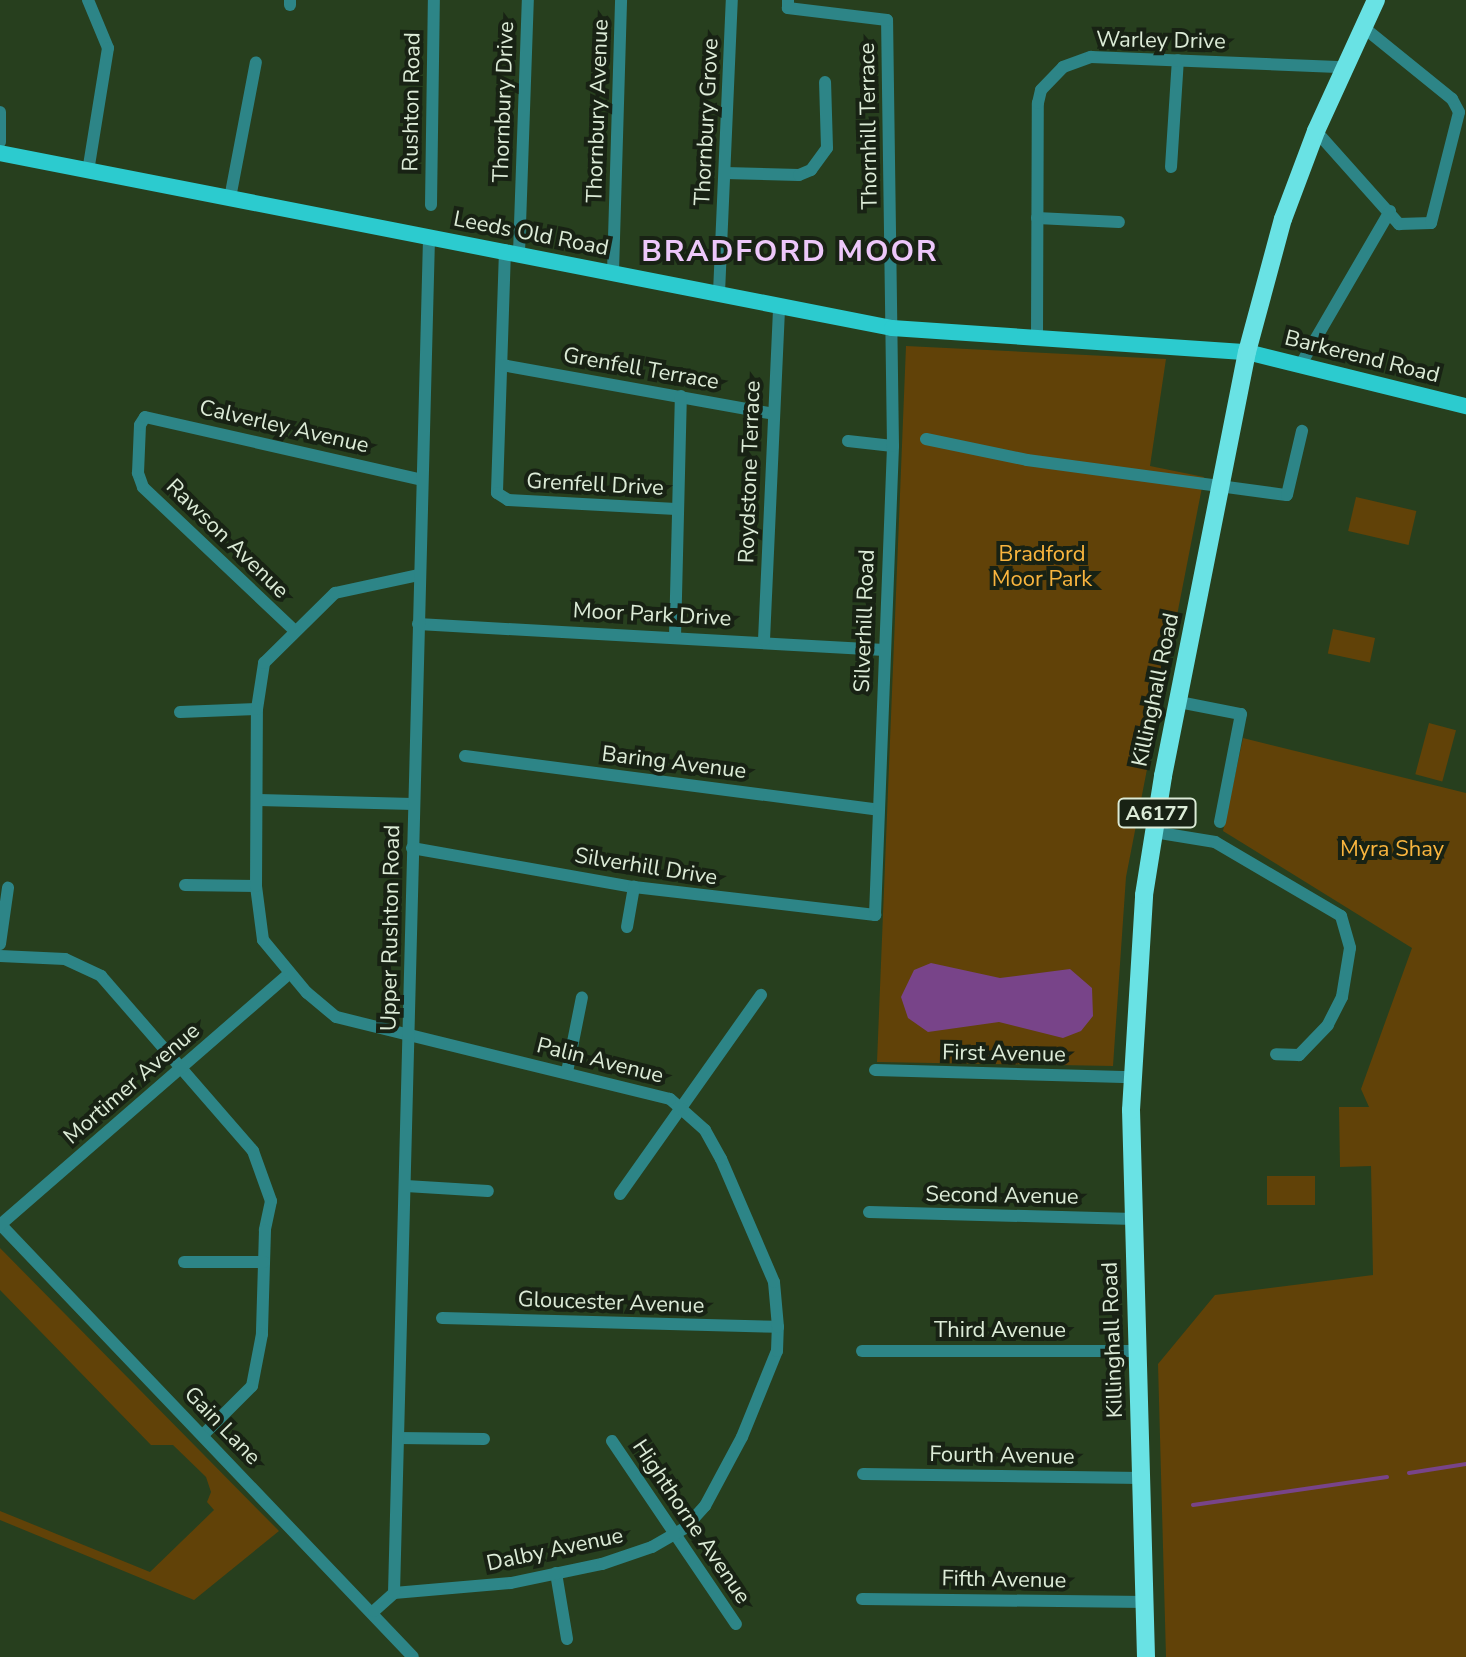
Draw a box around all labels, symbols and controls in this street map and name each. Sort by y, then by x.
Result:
street label: Thornbury Avenue [582,19,614,203]
street label: Thornbury Drive [488,21,520,183]
street label: Warley Drive [1096,27,1226,55]
street label: Rushton Road [398,32,426,172]
street label: Thornbury Grove [689,38,725,206]
street label: Thornhill Terrace [854,42,884,210]
street label: Leeds Old Road [451,206,611,262]
district label: BRADFORD MOOR [641,234,939,270]
street label: Barkerend Road [1282,325,1442,389]
street label: Grenfell Terrace [561,342,721,396]
street label: Roydstone Terrace [734,380,766,564]
street label: Calverley Avenue [197,395,371,459]
street label: Grenfell Drive [526,468,664,502]
street label: Rawson Avenue [160,474,294,604]
park label: Bradford Moor Park [992,541,1092,592]
street label: Silverhill Road [849,549,881,693]
street label: Moor Park Drive [572,598,732,632]
street label: Killinghall Road [1127,611,1185,769]
street label: Baring Avenue [600,741,748,785]
road number: A6177 [1117,797,1197,829]
street label: Upper Rushton Road [376,825,406,1031]
park label: Myra Shay [1340,837,1444,863]
street label: Silverhill Drive [573,843,719,891]
street label: Mortimer Avenue [59,1018,205,1150]
street label: Palin Avenue [534,1033,666,1089]
street label: First Avenue [942,1040,1066,1068]
street label: Second Avenue [925,1181,1079,1211]
street label: Killinghall Road [1097,1261,1129,1419]
street label: Gloucester Avenue [517,1287,705,1319]
street label: Third Avenue [934,1318,1066,1344]
street label: Gain Lane [178,1381,266,1471]
street label: Highthorne Avenue [626,1435,756,1609]
street label: Fourth Avenue [929,1442,1075,1470]
street label: Dalby Avenue [484,1523,626,1577]
street label: Fifth Avenue [941,1566,1067,1594]

